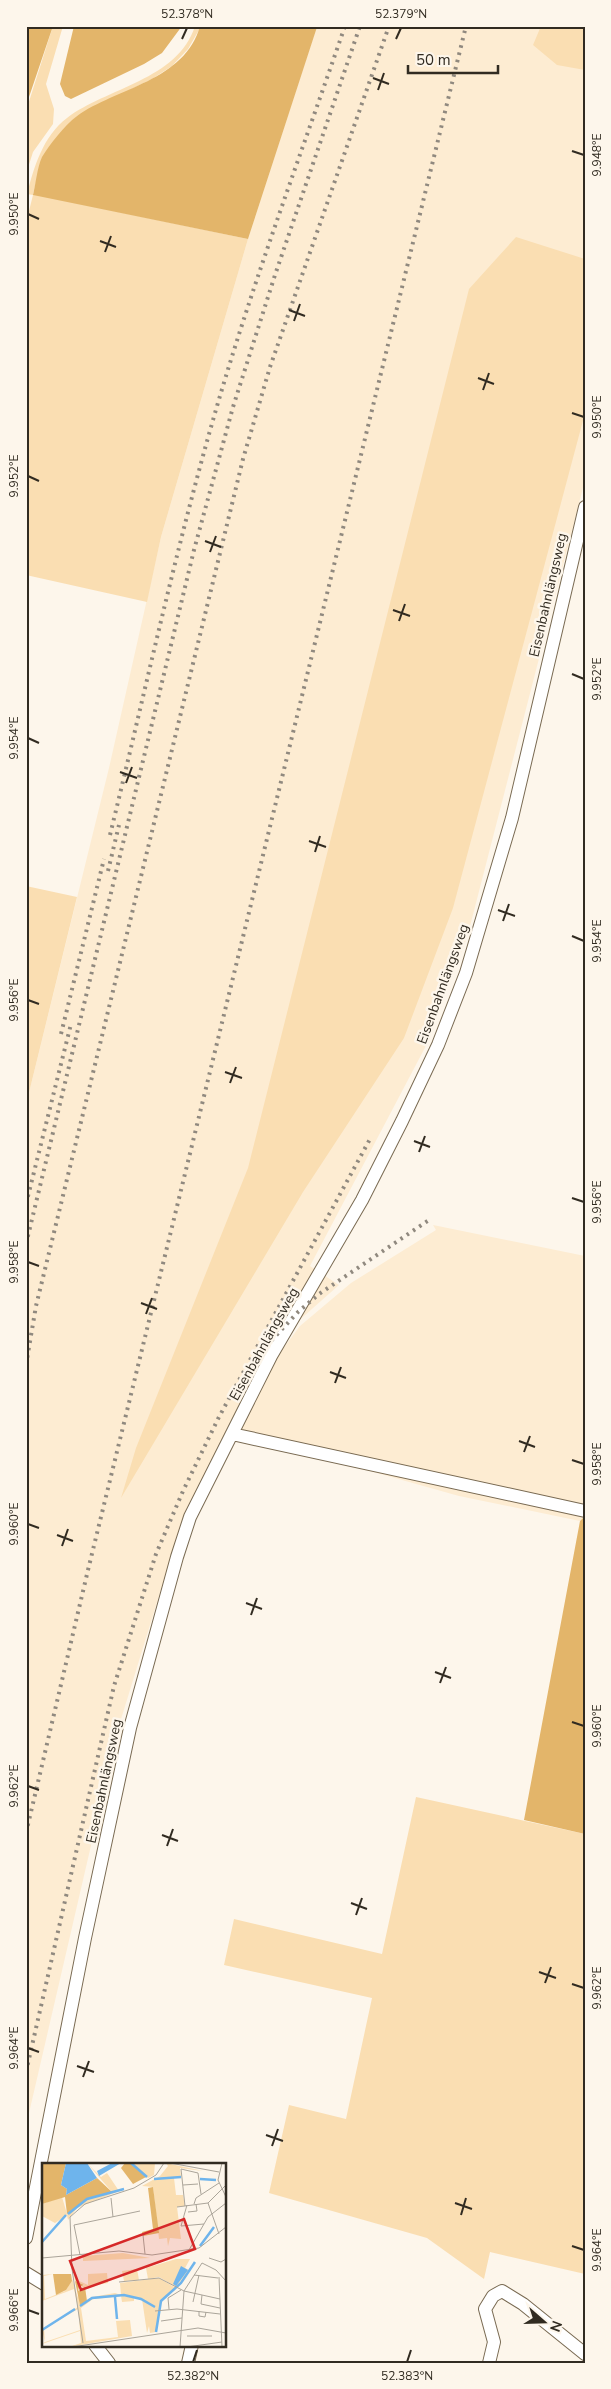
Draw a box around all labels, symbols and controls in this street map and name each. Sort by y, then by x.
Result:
text: 52.378°N [161,6,213,22]
text: 52.379°N [375,6,427,22]
scale bar [408,42,498,74]
text: 50 m [416,50,451,70]
text: 9.948°E [589,134,605,176]
text: 9.950°E [6,193,22,235]
text: 9.950°E [589,396,605,438]
text: 9.952°E [6,455,22,497]
street label: Eisenbahnlängsweg [524,531,572,659]
text: 9.952°E [589,658,605,700]
text: 9.954°E [6,717,22,759]
text: 9.954°E [589,920,605,962]
street label: Eisenbahnlängsweg [412,921,474,1047]
text: 9.956°E [6,979,22,1021]
text: 9.956°E [589,1181,605,1223]
text: 9.958°E [6,1241,22,1283]
street label: Eisenbahnlängsweg [225,1284,303,1404]
text: 9.958°E [589,1443,605,1485]
text: 9.960°E [6,1503,22,1545]
text: 9.960°E [589,1705,605,1747]
street label: Eisenbahnlängsweg [82,1717,126,1845]
text: 9.962°E [6,1765,22,1807]
text: 9.962°E [589,1967,605,2009]
text: 9.964°E [6,2027,22,2069]
inset map [42,2163,226,2346]
text: 9.964°E [589,2229,605,2271]
text: 9.966°E [6,2289,22,2331]
north arrow [518,2296,568,2346]
text: N [545,2318,566,2334]
text: 52.382°N [167,2368,219,2384]
text: 52.383°N [381,2368,433,2384]

